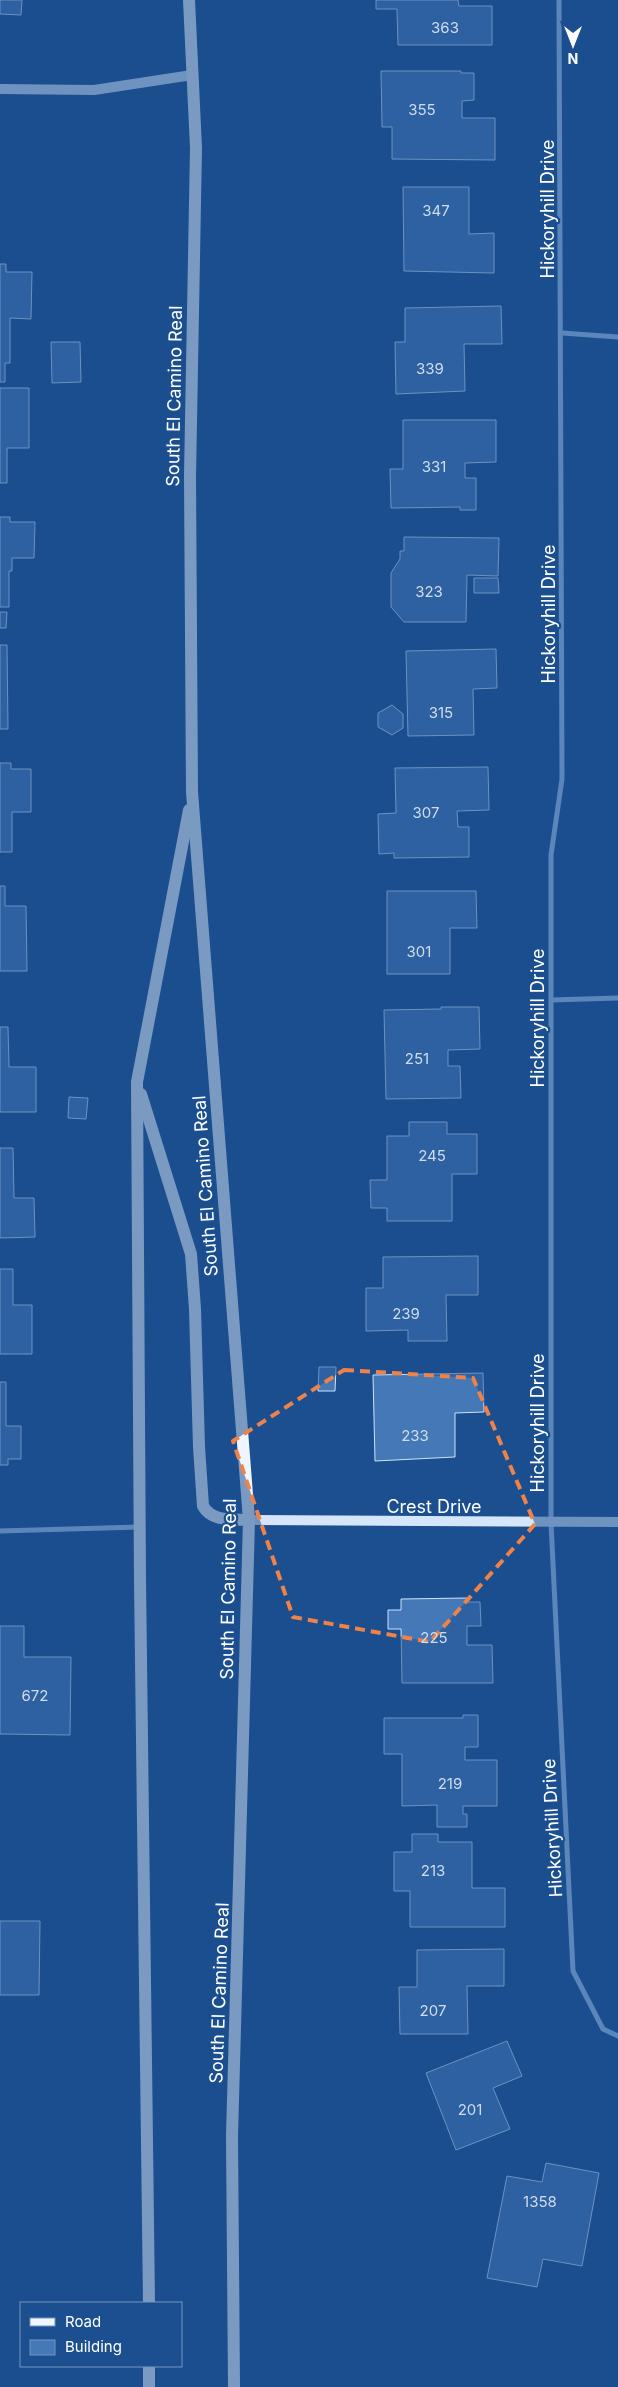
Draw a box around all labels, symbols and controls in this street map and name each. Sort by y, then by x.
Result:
house number: 363 [431,18,459,37]
north arrow [548,20,598,70]
text: N [568,50,578,67]
house number: 355 [408,100,436,119]
street label: Hickoryhill Drive [537,140,558,279]
house number: 347 [422,201,450,220]
street label: South El Camino Real [162,305,186,487]
house number: 339 [416,359,444,378]
house number: 331 [422,457,446,476]
street label: Hickoryhill Drive [538,545,559,684]
house number: 323 [415,582,443,601]
house number: 315 [429,703,453,722]
house number: 307 [413,803,439,822]
house number: 301 [407,942,431,961]
street label: Hickoryhill Drive [527,949,548,1088]
house number: 251 [405,1049,429,1068]
street label: South El Camino Real [188,1095,222,1277]
house number: 245 [418,1146,446,1165]
house number: 239 [392,1304,420,1323]
street label: Hickoryhill Drive [527,1354,548,1493]
house number: 233 [401,1426,429,1445]
street label: Crest Drive [386,1496,482,1517]
street label: South El Camino Real [216,1498,240,1680]
house number: 225 [420,1628,448,1647]
house number: 672 [22,1686,48,1705]
street label: Hickoryhill Drive [538,1758,566,1898]
house number: 219 [438,1774,462,1793]
house number: 213 [421,1861,445,1880]
street label: South El Camino Real [205,1902,233,2084]
house number: 207 [420,2001,446,2020]
house number: 201 [458,2100,482,2119]
house number: 1358 [523,2192,557,2211]
legend [20,2302,182,2367]
text: Road [65,2312,101,2331]
text: Building [65,2337,122,2356]

